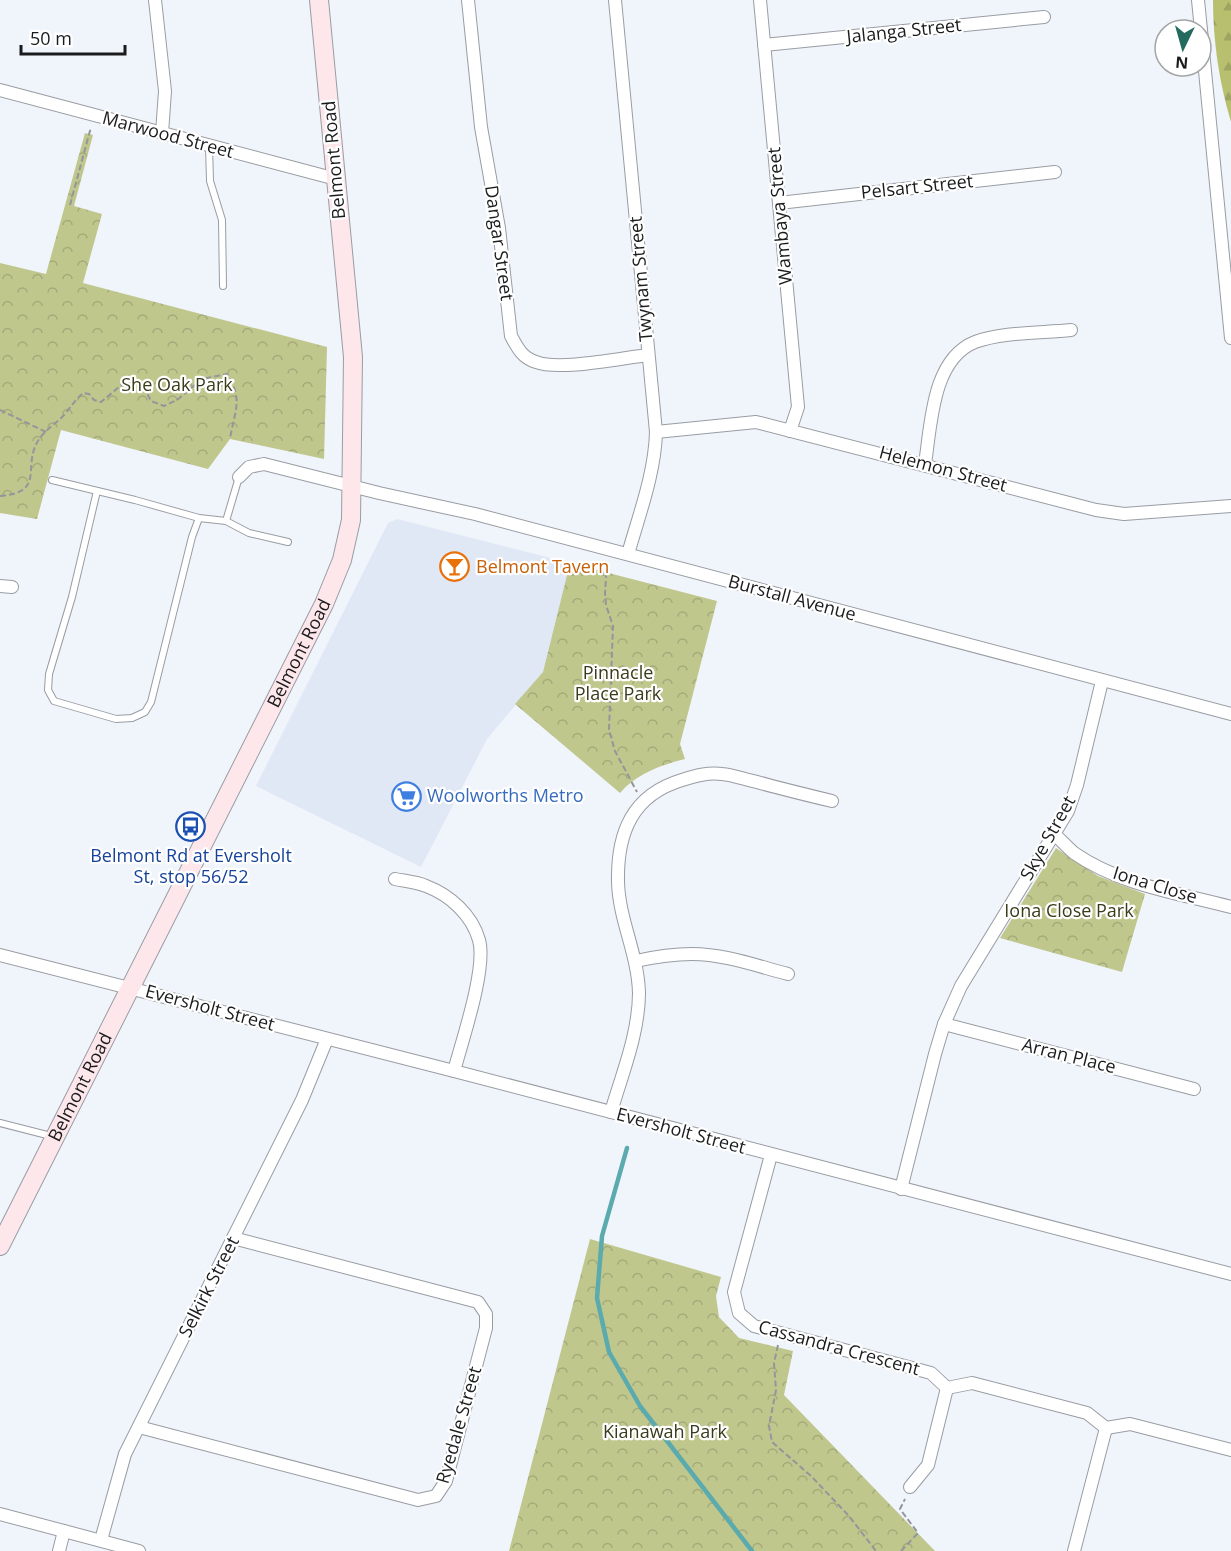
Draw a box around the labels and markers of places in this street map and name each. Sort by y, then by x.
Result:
bar icon: Belmont Tavern [439,551,471,583]
place label: Belmont Tavern [476,554,609,578]
supermarket icon: Woolworths Metro [390,780,422,812]
place label: Woolworths Metro [427,783,584,807]
bus stop icon: Belmont Rd at Eversholt St, stop 56/52 [175,811,207,843]
place label: Belmont Rd at Eversholt St, stop 56/52 [90,843,292,888]

